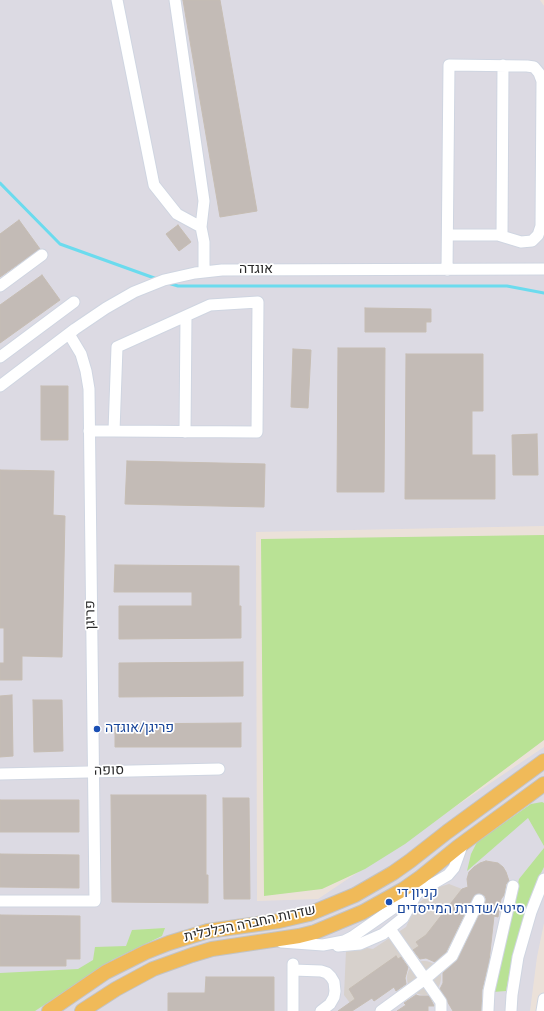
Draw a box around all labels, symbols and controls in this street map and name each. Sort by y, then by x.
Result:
street label: אוגדה [239,262,273,278]
street label: פריגן [82,600,100,630]
place label: פריגן/אוגדה [105,721,174,737]
marker: פריגן/אוגדה [92,724,102,734]
street label: סופה [94,762,124,780]
place label: קניון די סיטי/שדרות המייסדים [397,886,525,918]
marker: קניון די סיטי/שדרות המייסדים [384,897,394,907]
street label: שדרות החברה הכלכלית [183,902,317,946]

